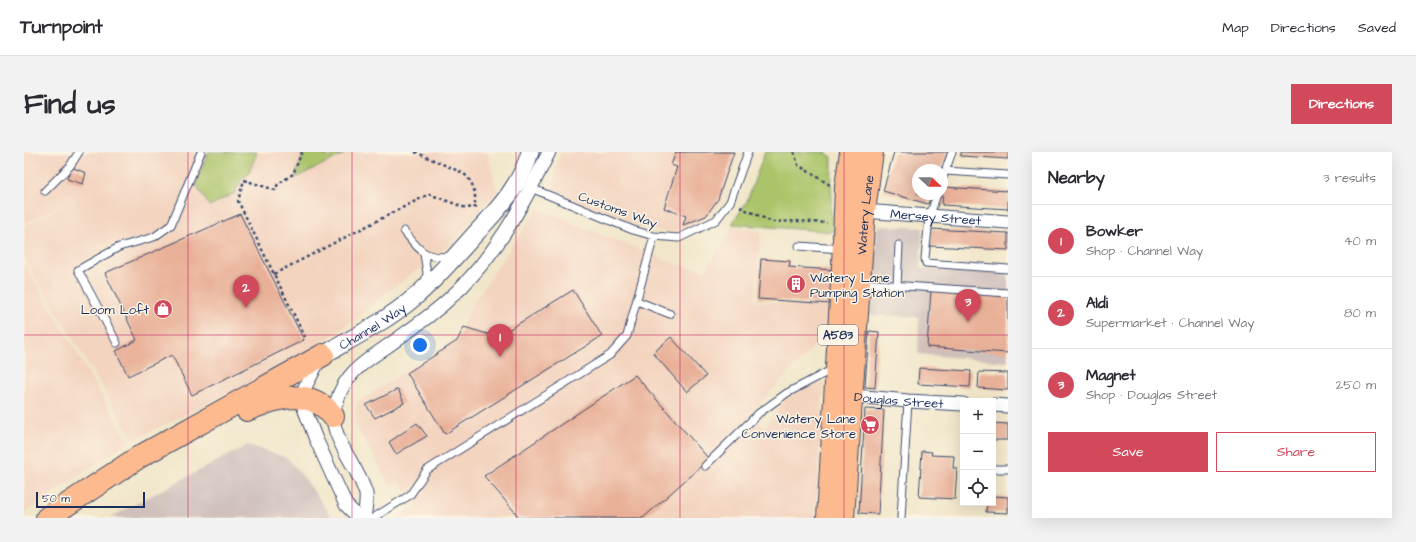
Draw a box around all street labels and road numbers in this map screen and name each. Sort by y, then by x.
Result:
street label: Watery Lane [853,174,879,255]
street label: Customs Way [575,187,660,233]
street label: Mersey Street [890,205,983,230]
street label: Channel Way [336,299,410,354]
road number: A583 [818,325,858,345]
street label: Douglas Street [853,388,945,413]

